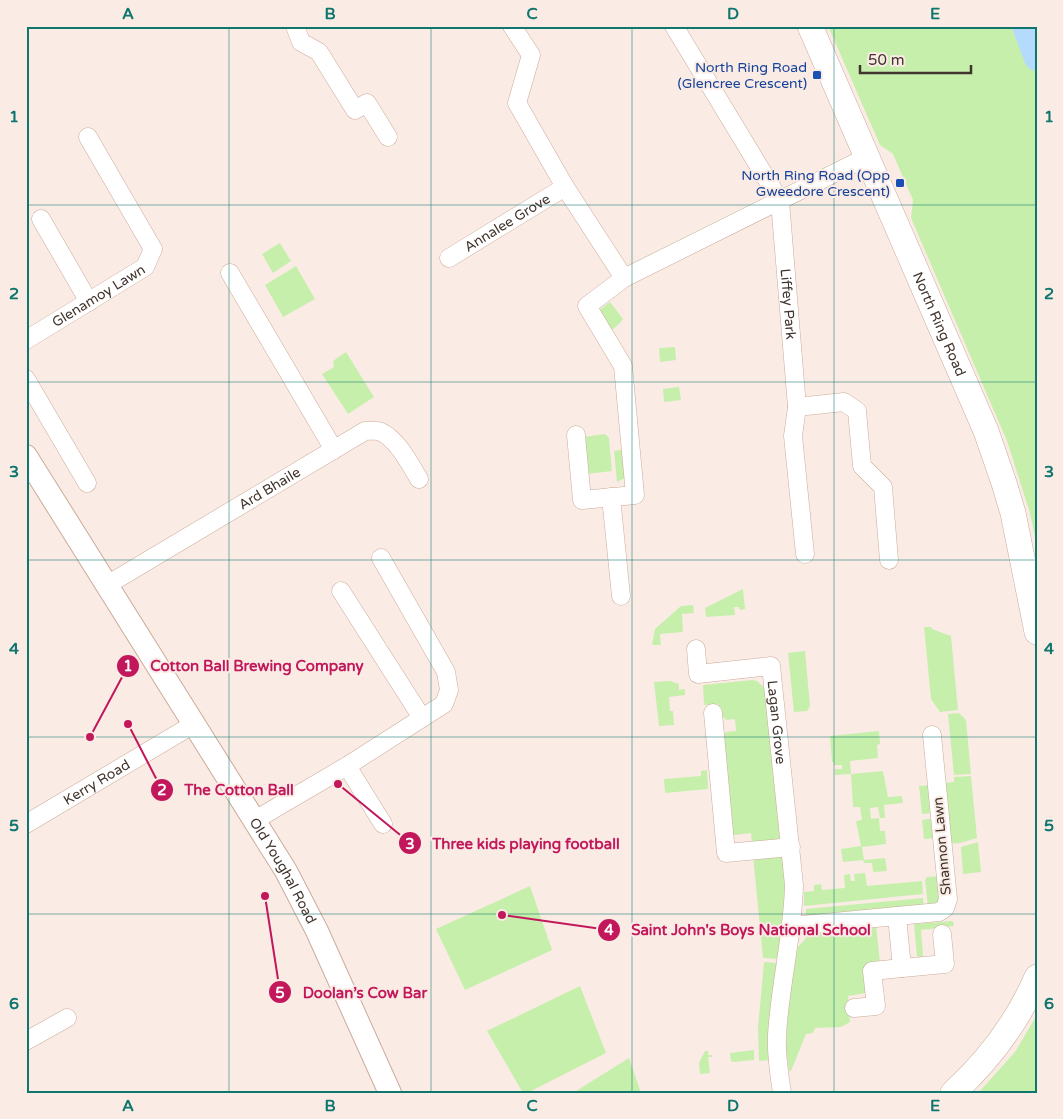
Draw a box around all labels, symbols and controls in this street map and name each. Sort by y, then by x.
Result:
text: A [122,4,134,24]
text: B [324,4,336,24]
text: C [526,4,538,24]
text: D [727,4,739,24]
text: E [930,4,940,24]
scale bar [860,42,972,74]
text: 50 m [868,51,905,69]
place label: North Ring Road (Glencree Crescent) [678,59,807,92]
marker: North Ring Road (Glencree Crescent) [811,69,823,81]
text: 1 [9,107,19,127]
text: 1 [1044,107,1054,127]
place label: North Ring Road (Opp Gweedore Crescent) [741,167,890,200]
marker: North Ring Road (Opp Gweedore Crescent) [894,177,906,189]
street label: Annalee Grove [461,190,553,255]
street label: Glenamoy Lawn [49,261,148,331]
street label: Liffey Park [777,268,800,340]
street label: North Ring Road [909,269,970,379]
text: 2 [9,284,19,304]
text: 2 [1044,284,1054,304]
text: 3 [9,462,19,482]
text: 3 [1044,462,1054,482]
street label: Ard Bhaile [235,463,303,513]
text: 4 [9,639,19,659]
text: 4 [1044,639,1054,659]
callout: Cotton Ball Brewing Company [116,651,374,681]
text: 1 [123,657,133,675]
text: Cotton Ball Brewing Company [150,657,364,676]
street label: Lagan Grove [764,679,790,765]
street label: Kerry Road [60,756,133,808]
callout: The Cotton Ball [150,775,304,805]
text: 2 [157,781,167,799]
text: The Cotton Ball [183,781,294,799]
street label: Shannon Lawn [929,796,955,896]
street label: Old Youghal Road [246,814,320,927]
text: 5 [9,816,19,836]
text: 5 [1044,816,1054,836]
callout: Three kids playing football [398,828,630,858]
text: 3 [405,835,415,853]
text: Three kids playing football [431,835,620,854]
callout: Saint John's Boys National School [597,915,881,945]
text: 4 [604,921,614,939]
text: Saint John's Boys National School [631,921,871,940]
callout: Doolan’s Cow Bar [268,977,437,1007]
text: 5 [275,984,285,1002]
text: Doolan’s Cow Bar [303,984,427,1002]
text: 6 [9,994,19,1014]
text: 6 [1044,994,1054,1014]
text: A [122,1096,134,1116]
text: B [324,1096,336,1116]
text: C [526,1096,538,1116]
text: D [727,1096,739,1116]
text: E [930,1096,940,1116]

